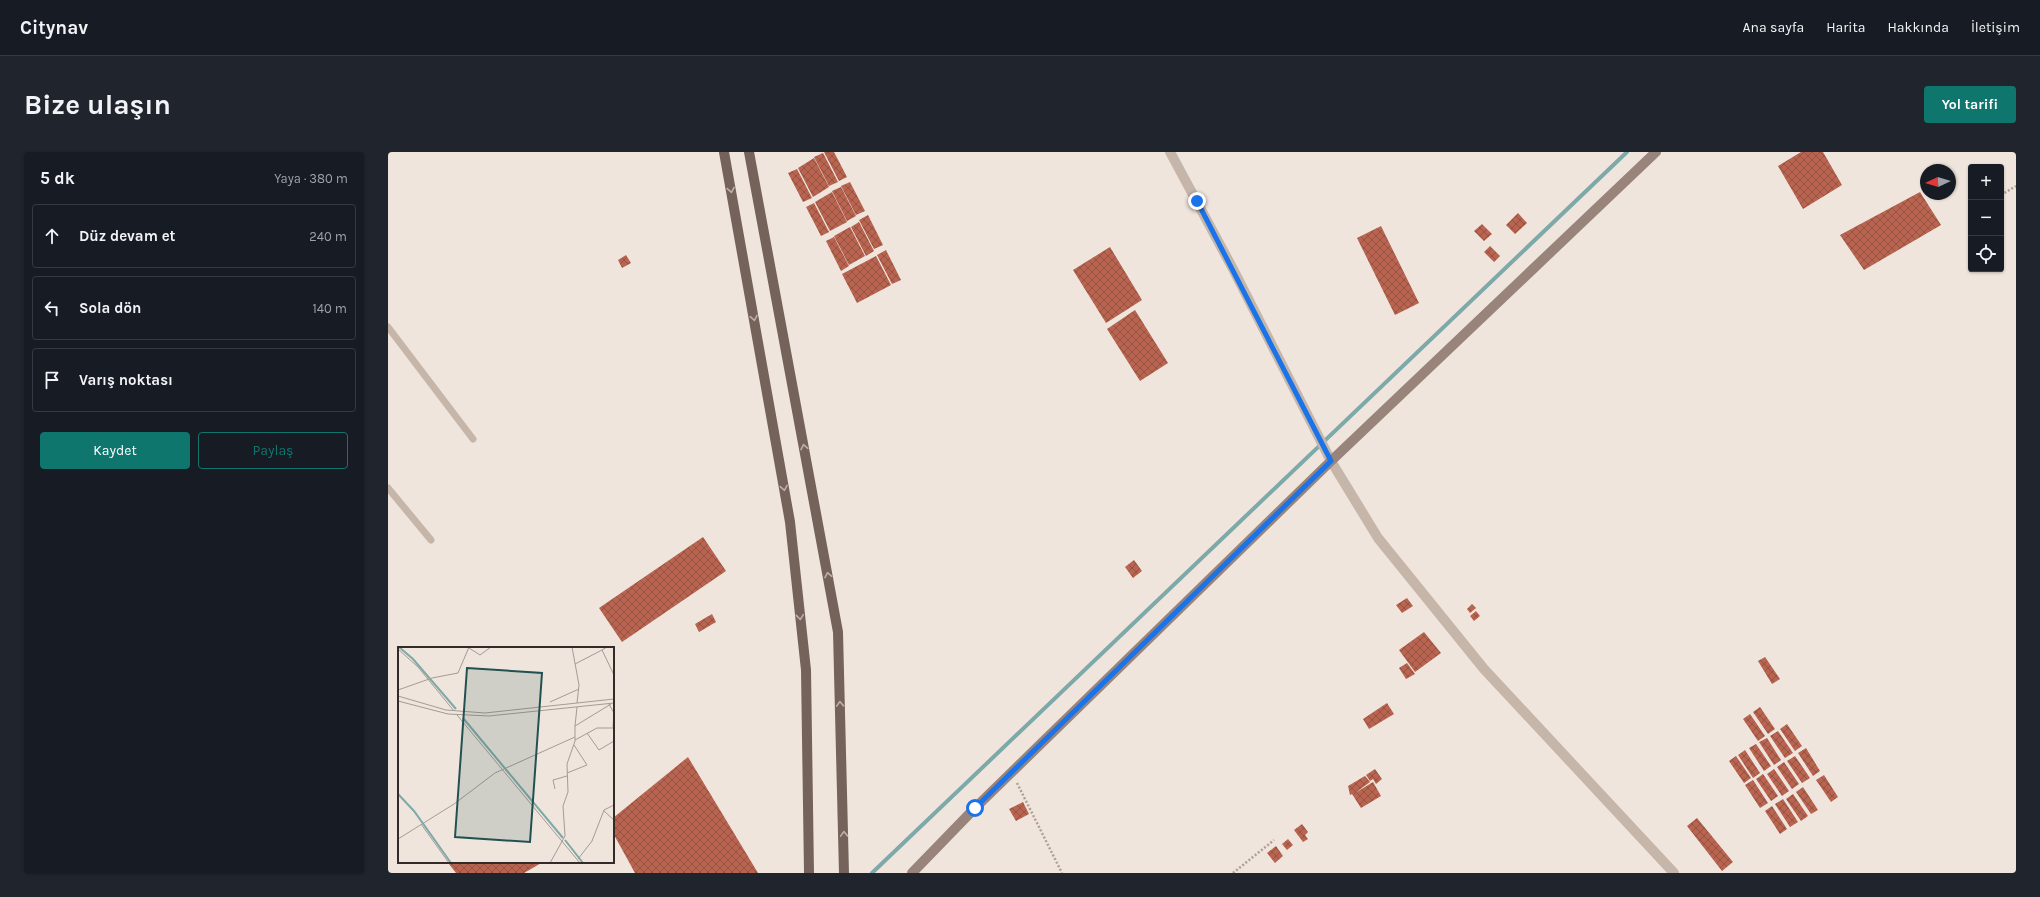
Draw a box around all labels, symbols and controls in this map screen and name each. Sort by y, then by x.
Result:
text: Citynav [20,17,88,39]
text: Ana sayfa [1743,19,1804,36]
text: Harita [1826,19,1865,36]
text: Hakkında [1887,19,1949,36]
text: İletişim [1971,19,2020,36]
button: Yol tarifi [1924,86,2016,123]
text: Bize ulaşın [24,88,171,121]
north arrow [1920,164,1956,200]
map controls [1968,164,2004,272]
button: + [1968,164,2004,200]
text: 5 dk [40,168,75,188]
text: Yaya · 380 m [274,171,348,186]
one-way arrow [726,187,735,194]
route end [1188,192,1206,210]
button: − [1968,200,2004,236]
icon: ahead [41,225,63,247]
text: Düz devam et [79,227,176,245]
text: 240 m [309,229,347,244]
button: locate [1968,236,2004,272]
icon: left [41,297,63,319]
text: Sola dön [79,299,141,317]
text: 140 m [312,301,347,316]
one-way arrow [749,315,757,322]
icon: arrive [41,369,63,391]
text: Varış noktası [79,371,173,389]
button: Kaydet [40,432,190,469]
button: Paylaş [198,432,348,469]
one-way arrow [800,444,809,450]
one-way arrow [779,485,787,491]
one-way arrow [824,572,832,578]
one-way arrow [795,614,804,620]
inset map [398,647,614,863]
one-way arrow [836,701,844,707]
route start [966,799,984,817]
one-way arrow [839,831,848,837]

